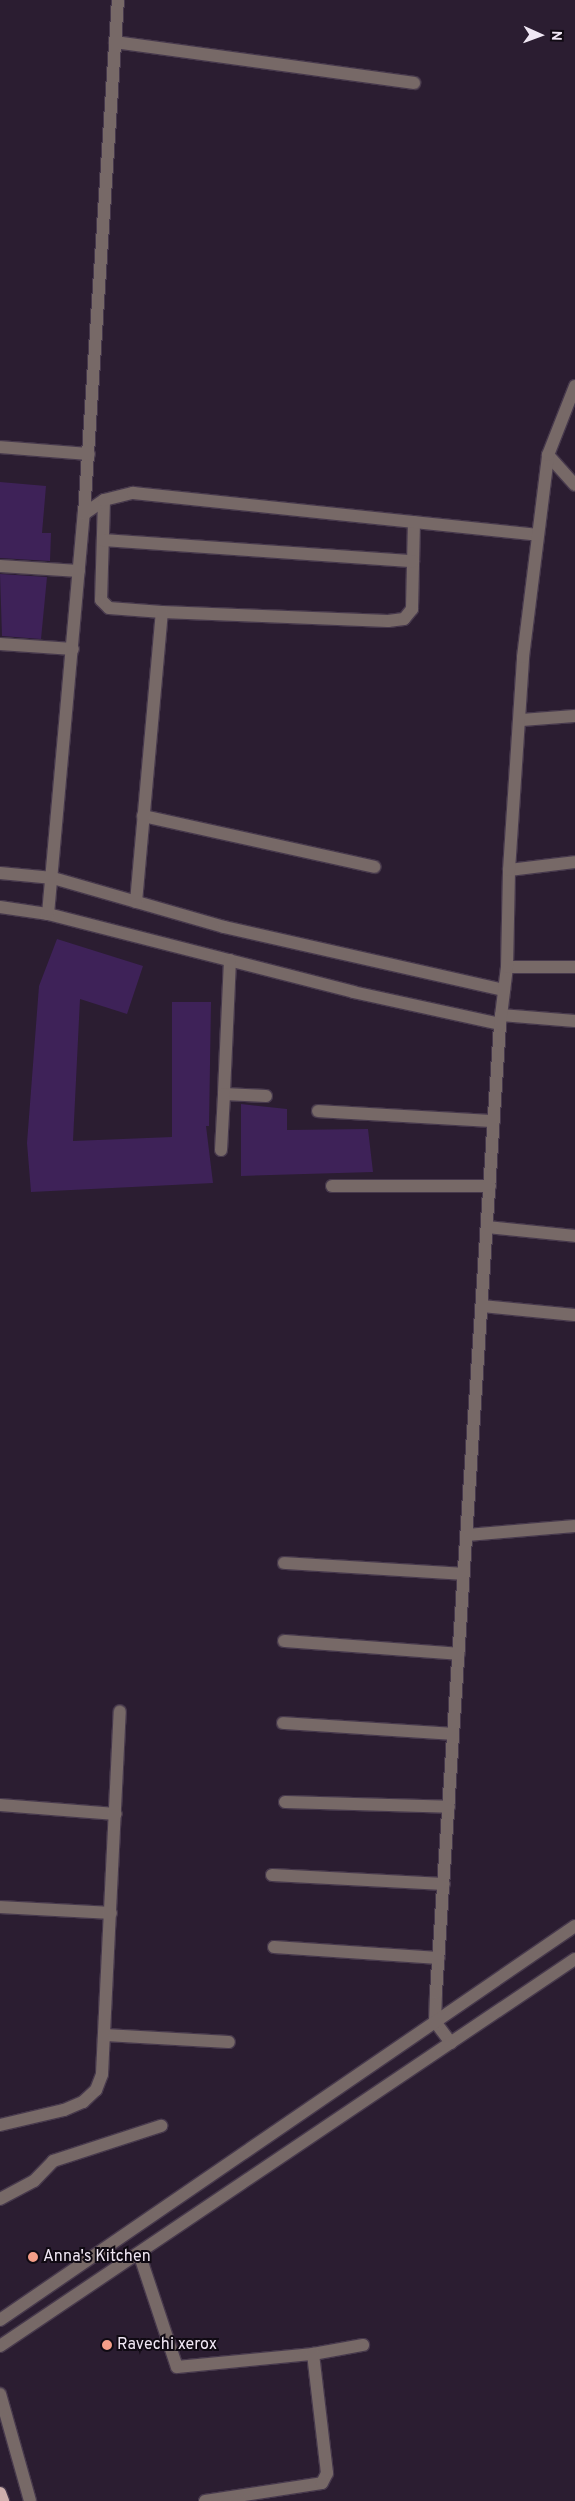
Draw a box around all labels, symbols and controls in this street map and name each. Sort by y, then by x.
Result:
north arrow [515,10,565,60]
text: N [547,30,564,41]
place label: Anna's Kitchen [43,2247,151,2267]
marker: Anna's Kitchen [27,2251,39,2263]
place label: Ravechi xerox [117,2335,217,2355]
marker: Ravechi xerox [101,2339,113,2351]

